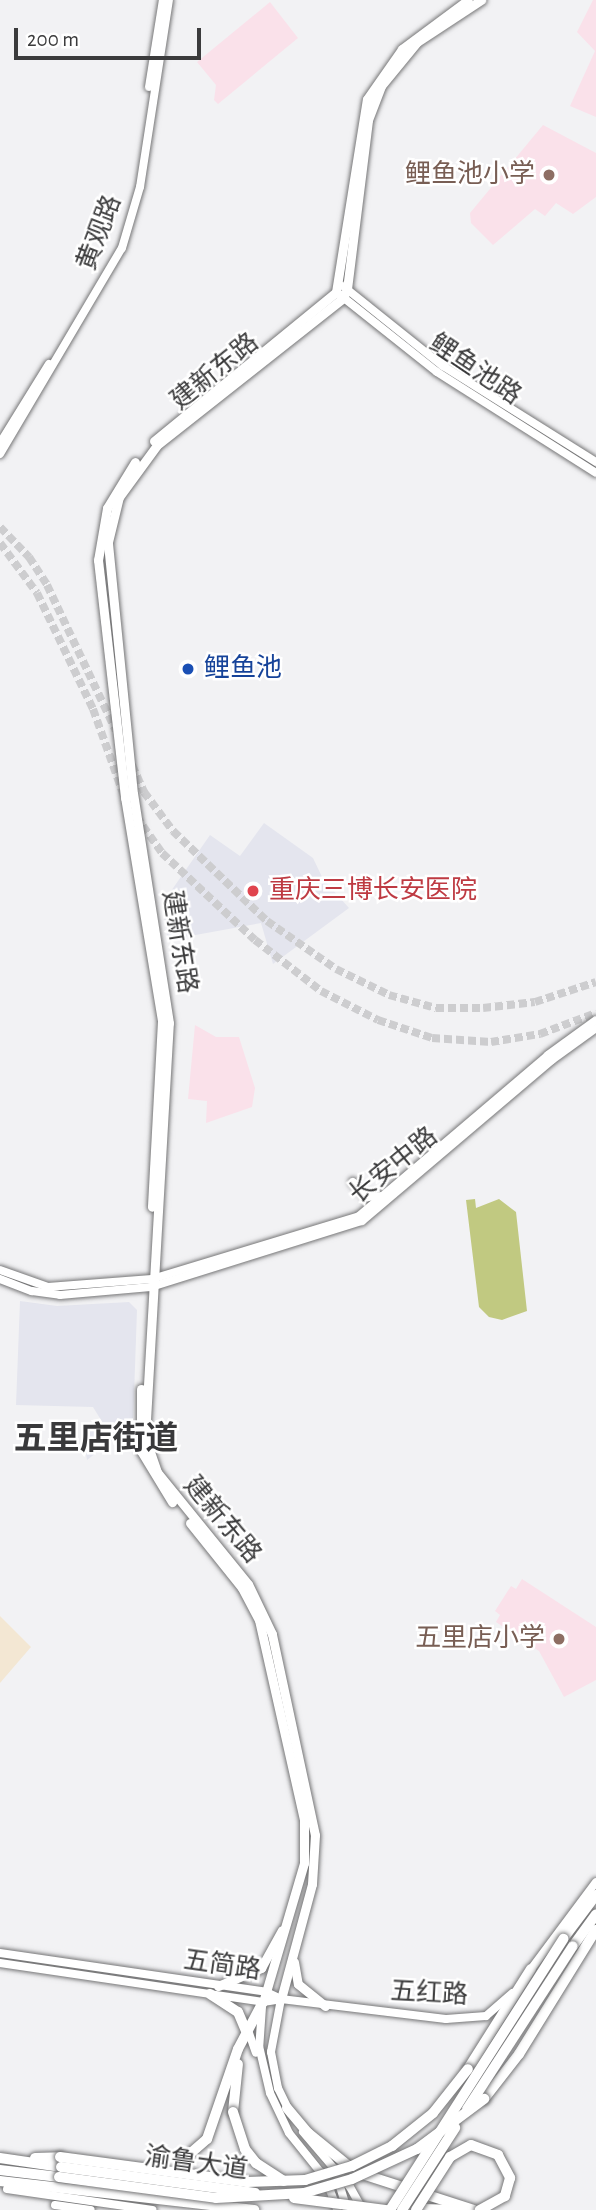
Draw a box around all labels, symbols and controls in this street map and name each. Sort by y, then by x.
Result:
scale bar [18,14,205,58]
text: 200 m [27,29,79,50]
place label: 鲤鱼池小学 [405,159,535,191]
marker: 鲤鱼池小学 [541,167,557,183]
street label: 黄观路 [71,191,129,275]
street label: 建新东路 [165,327,265,417]
street label: 鲤鱼池路 [423,328,527,412]
place label: 鲤鱼池 [204,653,282,685]
marker: 鲤鱼池 [178,659,198,679]
place label: 重庆三博长安医院 [269,875,477,907]
marker: 重庆三博长安医院 [243,881,263,901]
street label: 建新东路 [155,888,203,996]
street label: 长安中路 [344,1121,444,1211]
district label: 五里店街道 [14,1420,178,1460]
street label: 建新东路 [177,1470,267,1570]
place label: 五里店小学 [415,1623,545,1655]
marker: 五里店小学 [551,1631,567,1647]
street label: 五简路 [181,1945,263,1987]
street label: 五红路 [389,1976,469,2012]
street label: 渝鲁大道 [142,2141,250,2187]

